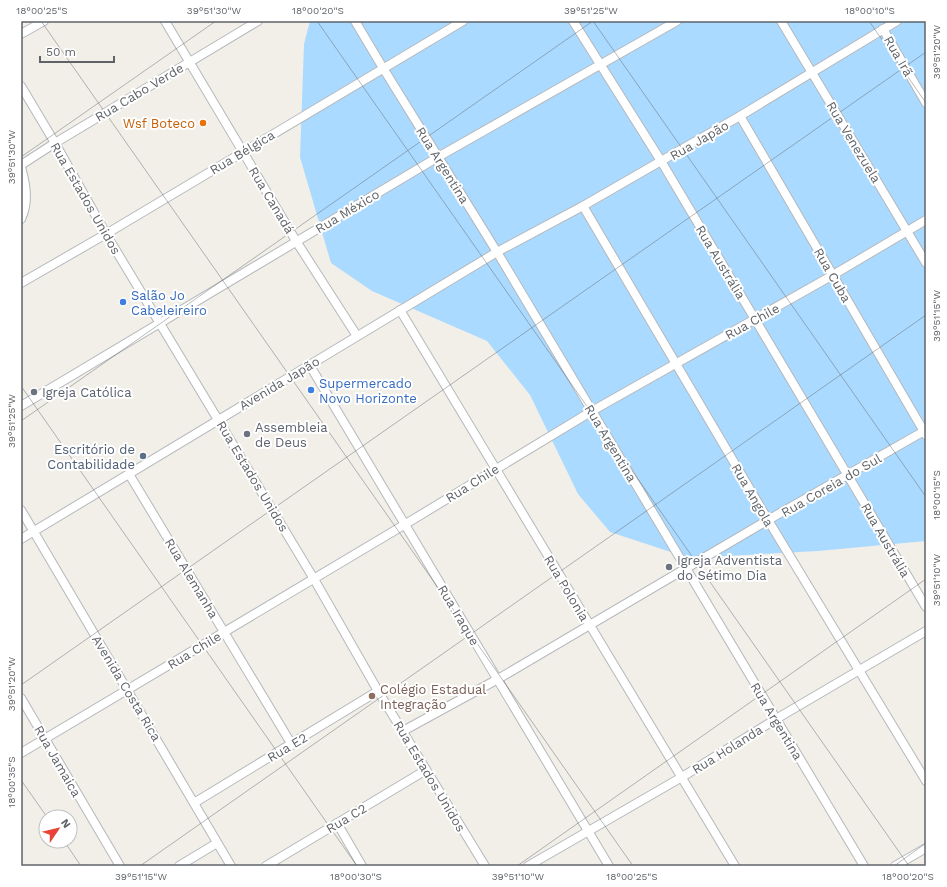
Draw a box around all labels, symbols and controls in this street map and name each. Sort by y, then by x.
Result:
text: 18°00'25"S [16,5,68,16]
text: 39°51'30"W [187,5,242,16]
text: 18°00'20"S [292,5,344,16]
text: 39°51'25"W [564,5,618,16]
text: 18°00'10"S [845,5,895,16]
text: 39°51'20"W [931,24,942,79]
street label: Rua Irã [881,33,916,80]
scale bar [40,38,114,64]
text: 50 m [46,45,76,59]
street label: Rua Cabo Verde [92,60,186,125]
street label: Rua Venezuela [823,99,884,186]
place label: Wsf Boteco [123,116,195,131]
street label: Rua Japão [667,117,732,163]
marker: Wsf Boteco [198,118,208,128]
street label: Rua Argentina [413,124,473,207]
street label: Rua Bélgica [207,127,278,178]
text: 39°51'30"W [6,129,17,184]
street label: Rua Estados Unidos [47,140,124,257]
street label: Rua Canadá [246,164,298,237]
street label: Rua México [313,186,382,236]
street label: Rua Austrália [693,223,749,302]
street label: Rua Cuba [811,245,854,306]
place label: Salão Jo Cabeleireiro [131,288,207,318]
text: 39°51'15"W [931,290,942,342]
marker: Salão Jo Cabeleireiro [118,297,128,307]
street label: Rua Chile [722,300,782,343]
street label: Avenida Japão [236,353,322,413]
place label: Supermercado Novo Horizonte [319,376,417,406]
place label: Igreja Católica [42,385,132,400]
marker: Supermercado Novo Horizonte [306,385,316,395]
marker: Igreja Católica [29,387,39,397]
text: 39°51'25"W [6,394,17,448]
street label: Rua Argentina [582,402,640,485]
street label: Rua Estados Unidos [214,418,292,535]
place label: Assembleia de Deus [255,420,328,450]
marker: Assembleia de Deus [242,429,252,439]
place label: Escritório de Contabilidade [47,442,135,472]
marker: Escritório de Contabilidade [138,451,148,461]
street label: Rua Coreia do Sul [779,451,884,520]
street label: Rua Chile [443,461,502,506]
street label: Rua Angola [729,461,777,530]
text: 18°00'15"S [931,470,942,520]
street label: Rua Austrália [858,500,913,581]
street label: Rua Alemanha [162,535,222,622]
street label: Rua Polonia [541,553,592,624]
place label: Igreja Adventista do Sétimo Dia [677,553,783,583]
text: 39°51'10"W [931,553,942,606]
marker: Igreja Adventista do Sétimo Dia [664,562,674,572]
street label: Rua Iraque [435,582,482,648]
street label: Rua Chile [165,629,224,672]
street label: Avenida Costa Rica [89,633,164,744]
text: 39°51'20"W [6,656,17,711]
street label: Rua Argentina [748,680,806,763]
place label: Colégio Estadual Integração [380,682,486,712]
marker: Colégio Estadual Integração [367,691,377,701]
street label: Rua Estados Unidos [391,718,469,835]
street label: Rua Holanda [689,721,766,777]
street label: Rua Jamaica [31,723,84,800]
street label: Rua E2 [265,730,310,765]
text: 18°00'35"S [6,756,17,808]
street label: Rua C2 [323,801,369,836]
north arrow [38,809,78,849]
text: N [58,816,73,831]
text: 39°51'15"W [115,871,167,882]
text: 18°00'30"S [330,871,382,882]
text: 39°51'10"W [492,871,545,882]
text: 18°00'25"S [606,871,658,882]
text: 18°00'20"S [882,871,934,882]

